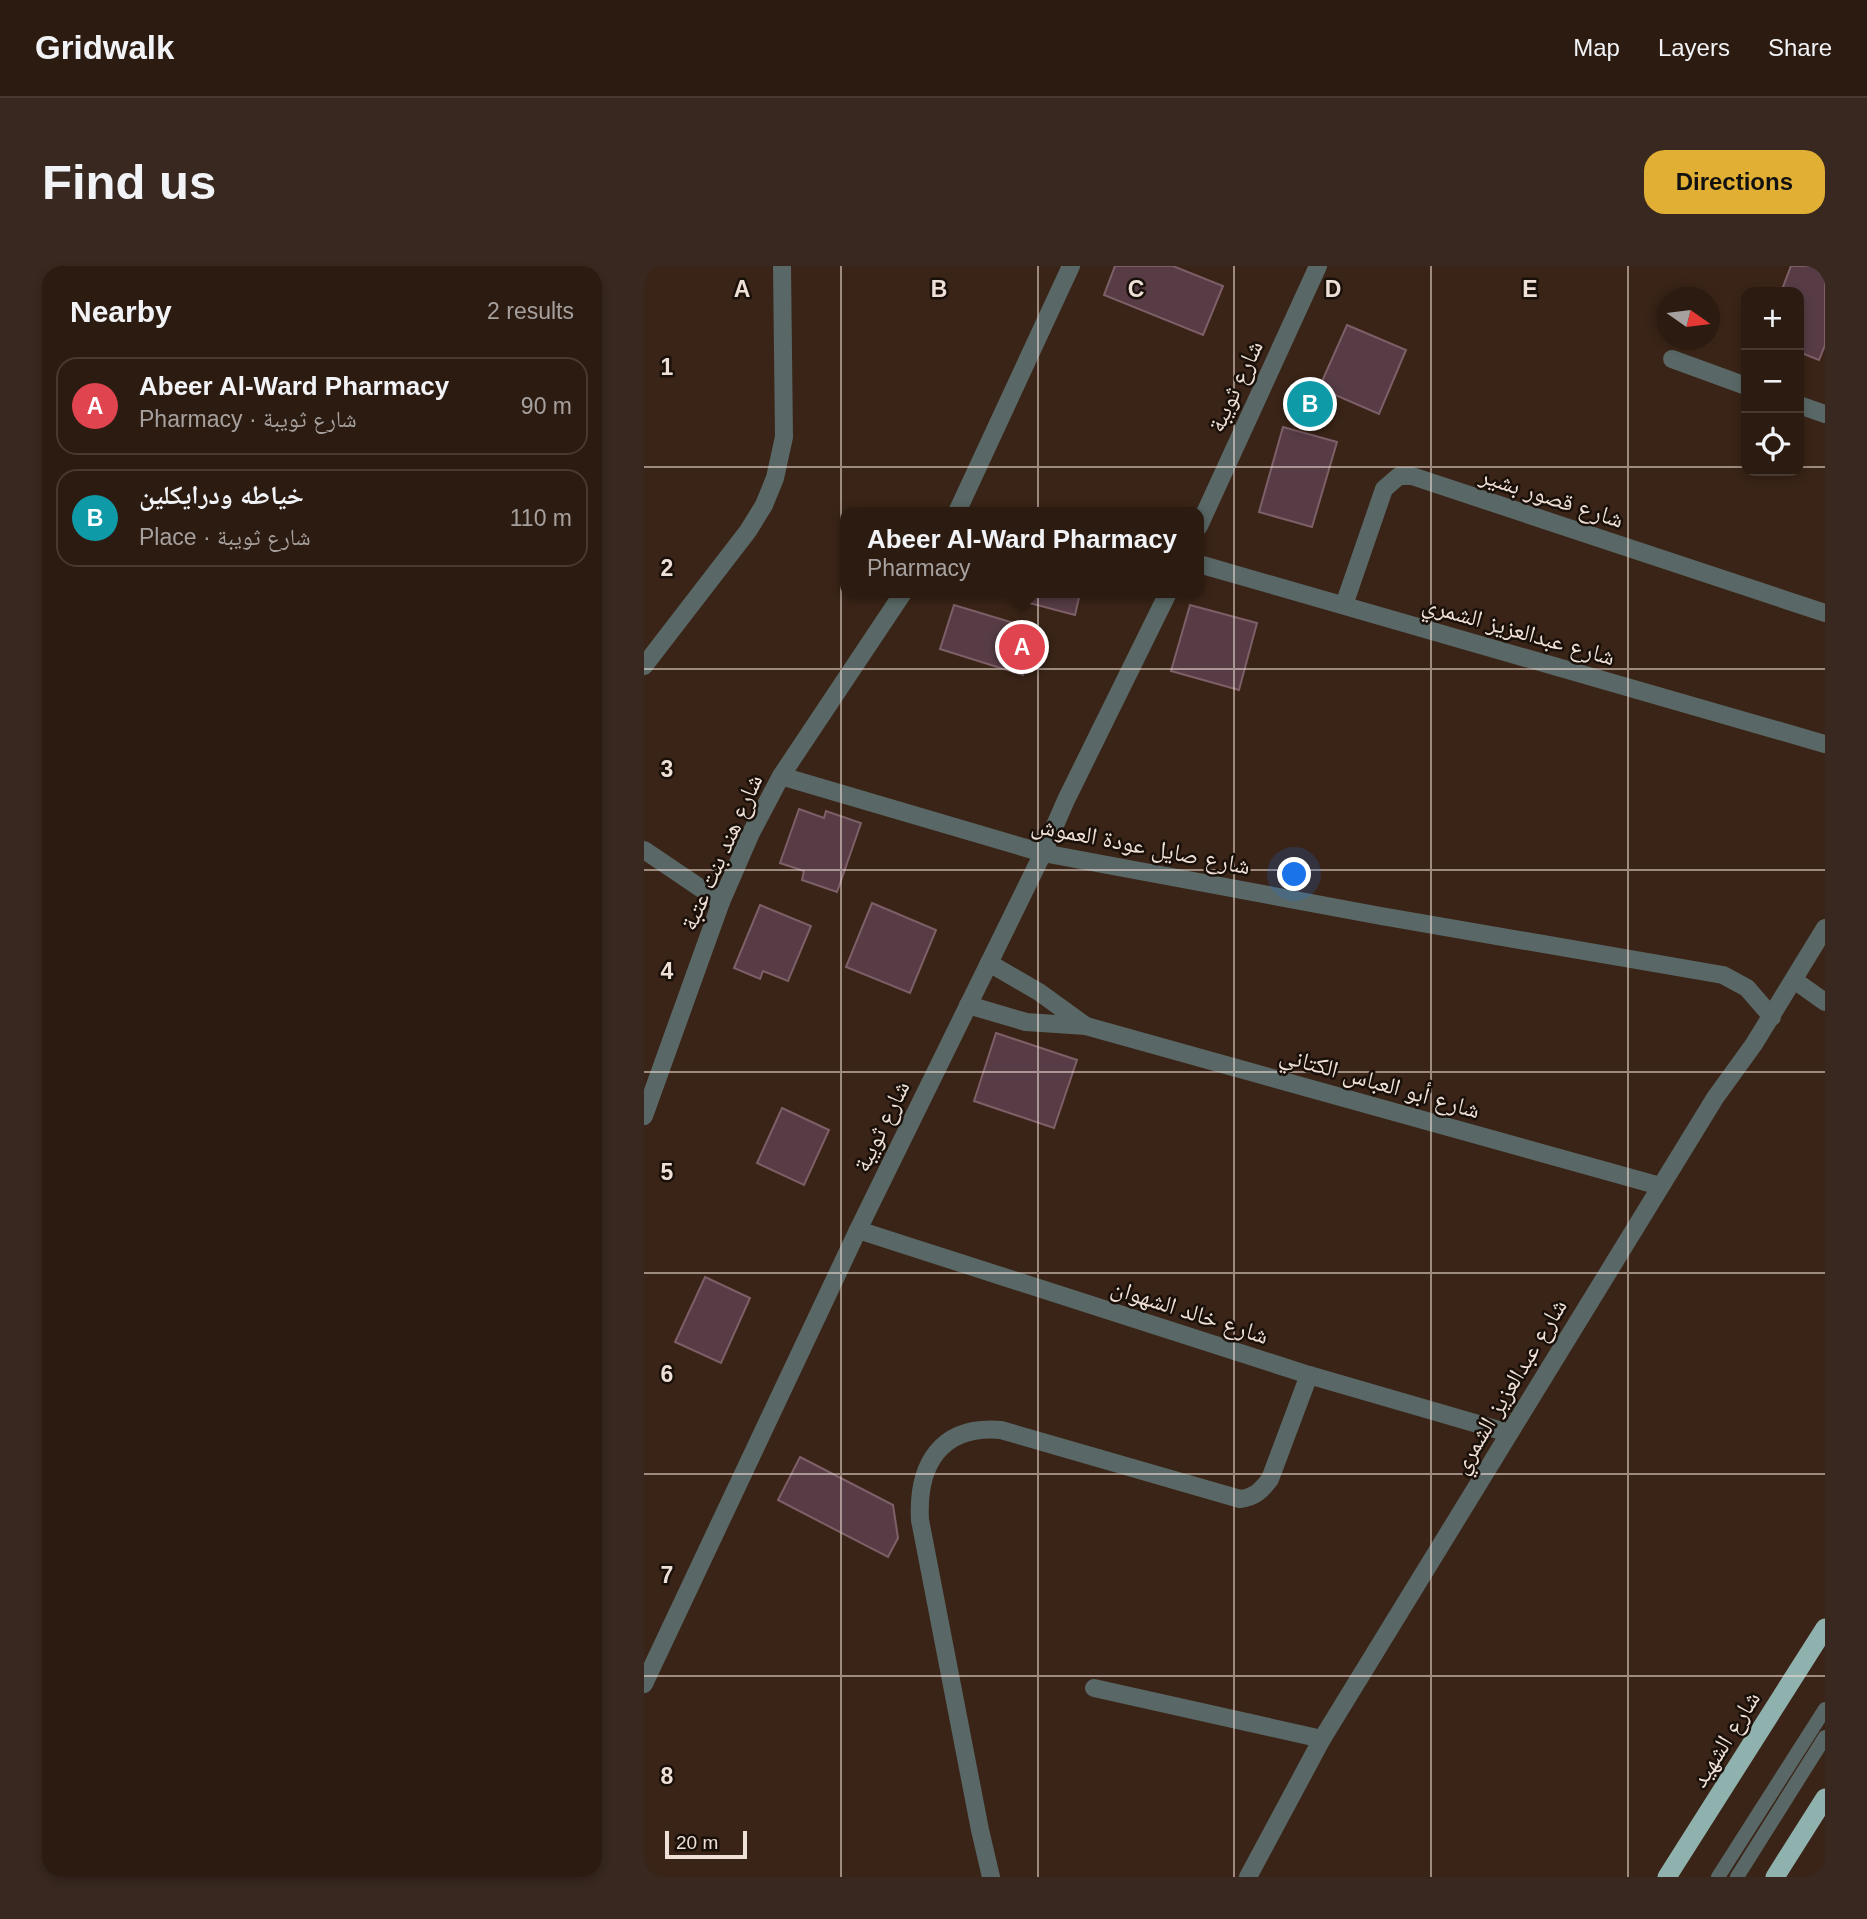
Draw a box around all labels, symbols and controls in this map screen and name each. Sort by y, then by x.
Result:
text: Gridwalk [35,29,174,66]
text: Map [1573,34,1620,61]
text: Layers [1658,34,1730,61]
text: Share [1768,34,1832,61]
button: Directions [1644,150,1825,214]
text: Find us [42,155,216,209]
text: A [734,276,750,302]
text: B [931,276,947,302]
text: C [1128,276,1144,302]
text: D [1325,276,1341,302]
text: E [1522,276,1538,302]
north arrow [1657,287,1720,350]
map controls [1741,287,1804,476]
button: + [1741,287,1804,350]
text: Nearby [70,295,172,328]
text: 2 results [487,298,574,324]
street label: شارع ثويبة [1202,336,1270,437]
button: − [1741,350,1804,413]
text: 1 [661,354,674,380]
text: Abeer Al-Ward Pharmacy [139,371,449,401]
pin: B [1287,378,1333,430]
text: A [87,393,103,419]
text: 90 m [521,393,572,419]
text: Pharmacy · شارع ثويبة [139,406,357,432]
button: locate [1741,413,1804,476]
street label: شارع قصور بشير [1475,461,1627,535]
text: خياطه ودرايكلين [139,480,304,510]
text: B [87,505,103,531]
text: 110 m [510,505,572,531]
popup [840,507,1204,598]
text: Place · شارع ثويبة [139,524,311,550]
text: Abeer Al-Ward Pharmacy [867,524,1177,554]
text: 2 [661,555,673,581]
text: Pharmacy [867,555,970,581]
street label: شارع عبدالعزيز الشمري [1418,590,1618,676]
pin: A [999,621,1045,673]
text: 3 [661,756,673,782]
street label: شارع هند بنت عتبة [674,770,769,935]
street label: شارع صايل عودة العموش [1029,811,1253,881]
your location [1277,857,1311,891]
text: 4 [661,958,674,984]
street label: شارع أبو العباس الكتاني [1275,1041,1483,1129]
street label: شارع ثويبة [847,1076,916,1177]
text: 5 [661,1159,674,1185]
street label: شارع خالد الشهوان [1107,1273,1272,1351]
street label: شارع عبدالعزيز الشمري [1446,1294,1577,1481]
text: 6 [661,1361,673,1387]
text: 7 [661,1562,673,1588]
street label: شارع الشهيد [1685,1686,1767,1793]
text: 8 [661,1763,674,1789]
scale bar [665,1828,747,1860]
text: 20 m [676,1832,718,1853]

